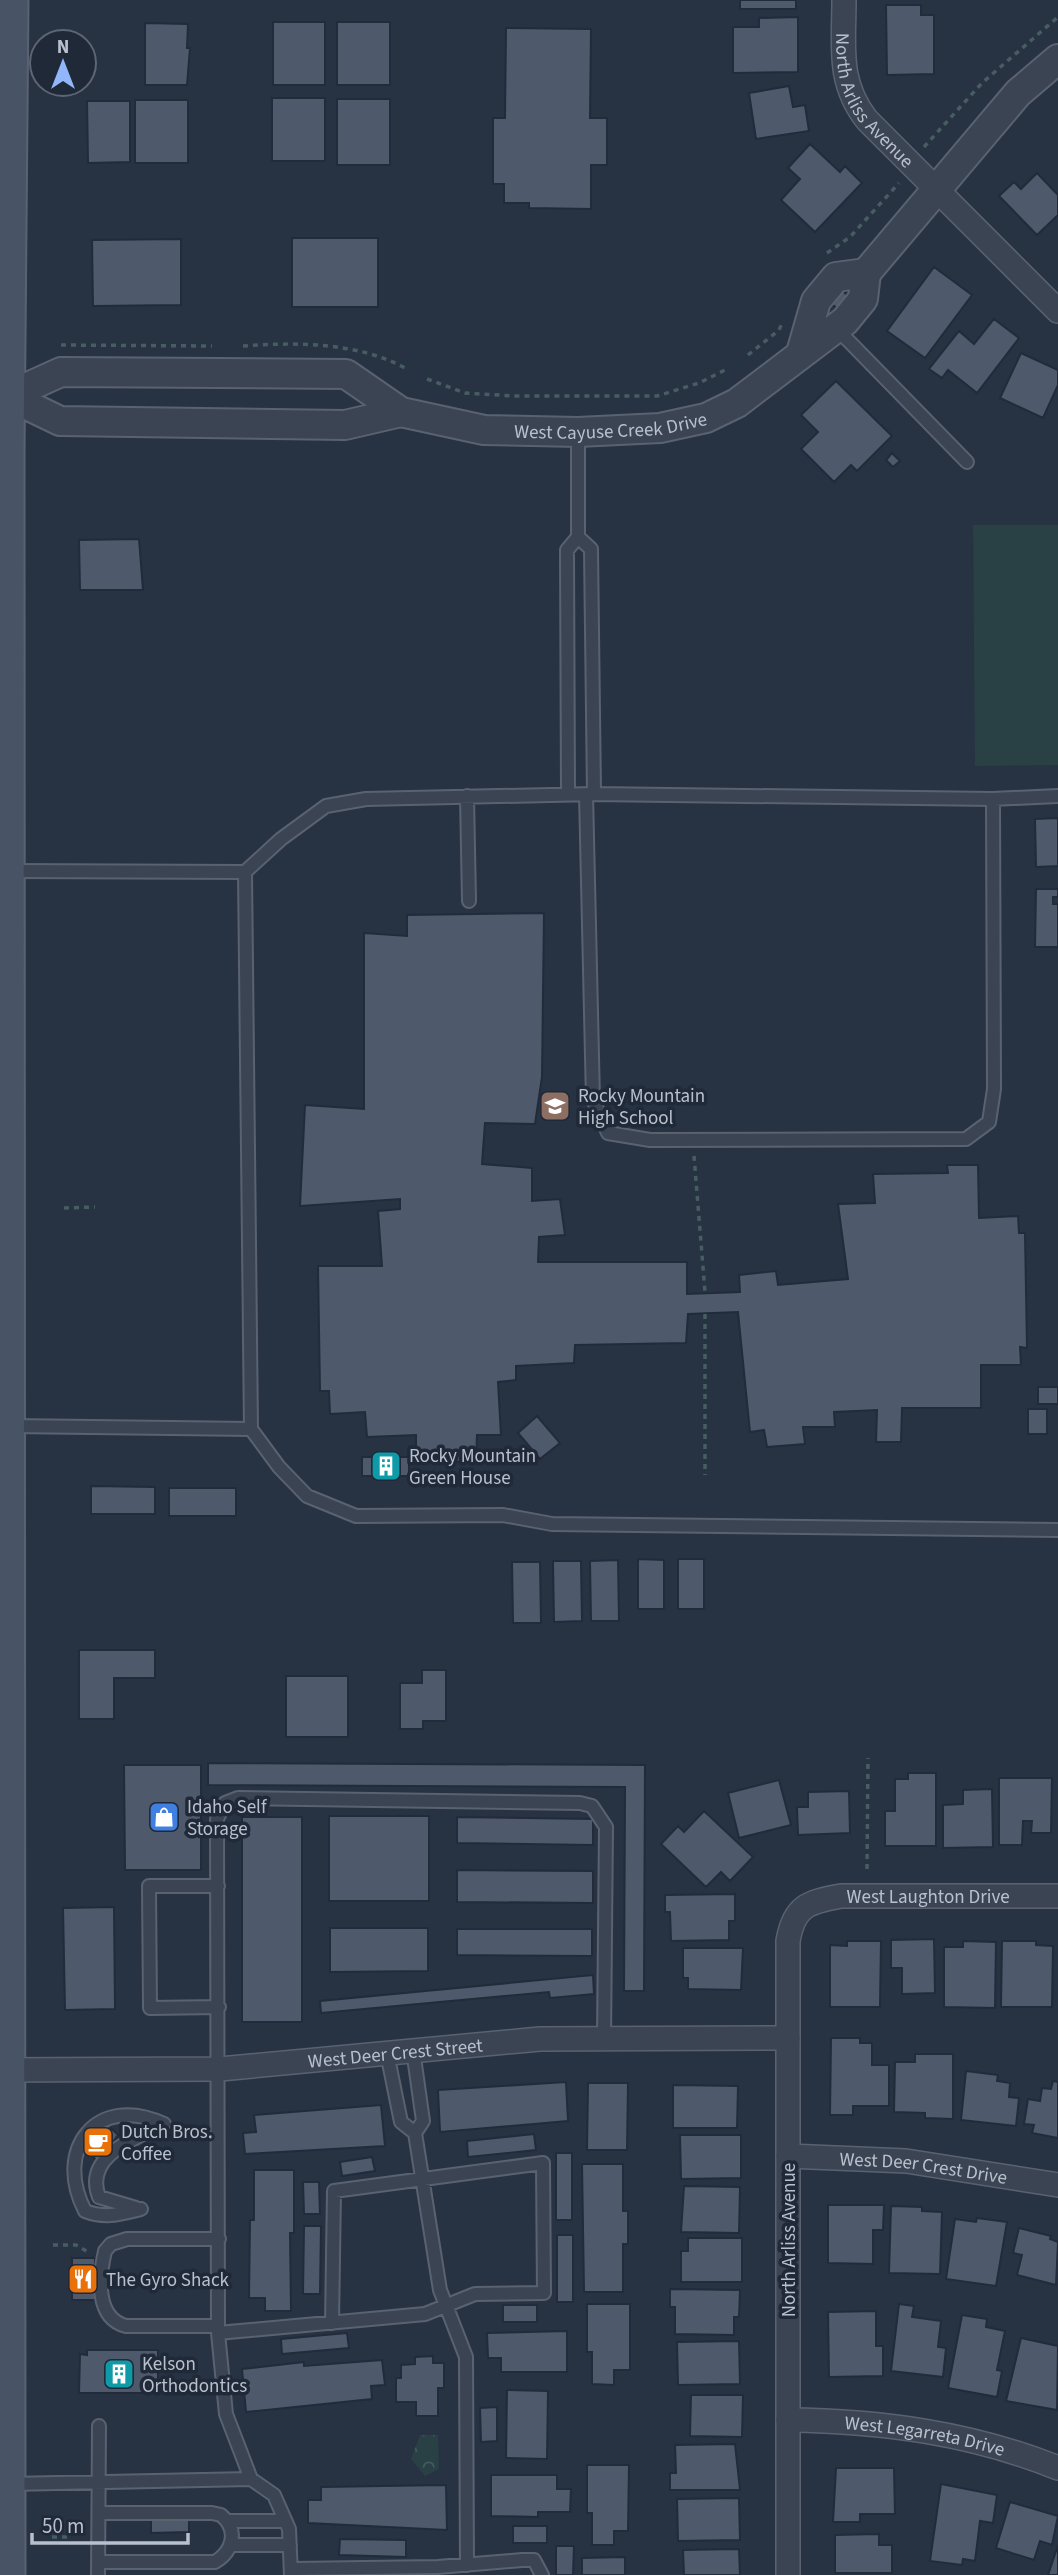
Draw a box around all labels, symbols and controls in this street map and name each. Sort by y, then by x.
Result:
north arrow [28,28,98,98]
street label: North Arliss Avenue [828,33,919,174]
text: N [57,34,69,61]
street label: West Cayuse Creek Drive [514,406,710,447]
place label: Rocky Mountain High School [578,1083,705,1132]
school or university icon: Rocky Mountain High School [538,1089,572,1123]
place label: Rocky Mountain Green House [409,1443,536,1492]
building icon: Rocky Mountain Green House [369,1449,403,1483]
place label: Idaho Self Storage [187,1794,268,1843]
shop icon: Idaho Self Storage [147,1800,181,1834]
street label: West Laughton Drive [847,1884,1010,1911]
street label: West Deer Crest Street [307,2032,485,2076]
place label: Dutch Bros. Coffee [121,2119,213,2168]
cafe icon: Dutch Bros. Coffee [81,2125,115,2159]
street label: West Deer Crest Drive [839,2146,1009,2192]
street label: North Arliss Avenue [776,2163,803,2317]
restaurant icon: The Gyro Shack [66,2262,100,2296]
place label: The Gyro Shack [106,2267,230,2294]
place label: Kelson Orthodontics [142,2351,247,2400]
building icon: Kelson Orthodontics [102,2357,136,2391]
street label: West Legarreta Drive [844,2410,1008,2464]
scale bar [32,2502,187,2546]
text: 50 m [42,2511,84,2541]

